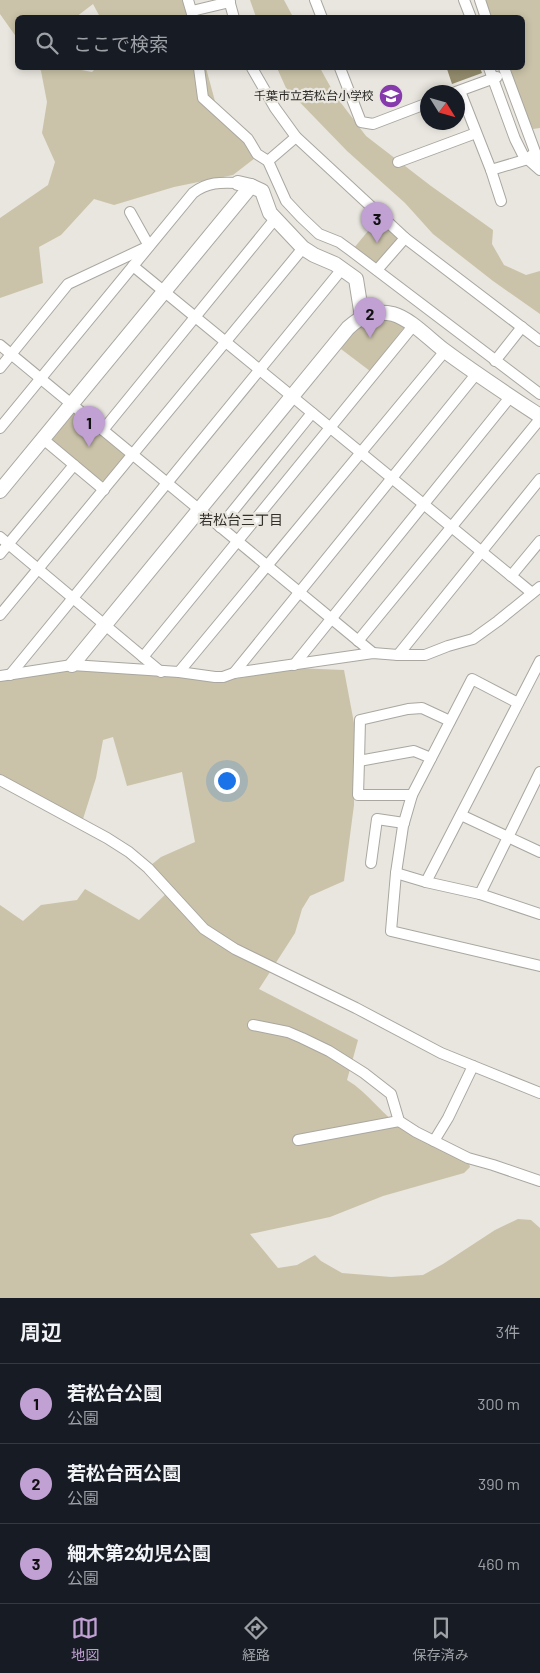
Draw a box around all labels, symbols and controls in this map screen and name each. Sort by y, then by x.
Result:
search box [15,15,525,70]
icon: search [33,29,61,57]
text: ここで検索 [73,32,168,55]
school or university icon: 千葉市立若松台小学校 [378,83,404,109]
north arrow [420,85,465,130]
place label: 千葉市立若松台小学校 [254,88,374,102]
pin: 3 [361,202,393,243]
pin: 2 [354,297,386,338]
pin: 1 [73,406,105,447]
district label: 若松台三丁目 [199,511,283,528]
your location [214,768,240,794]
text: 周辺 [20,1319,62,1344]
text: 3件 [496,1322,520,1341]
text: 若松台公園 [67,1381,162,1404]
text: 1 [33,1394,39,1413]
text: 300 m [477,1394,520,1413]
text: 公園 [67,1408,99,1427]
text: 若松台西公園 [67,1461,181,1484]
text: 2 [32,1474,40,1493]
text: 390 m [478,1474,520,1493]
text: 公園 [67,1488,99,1507]
text: 細木第2幼児公園 [67,1541,211,1564]
text: 3 [32,1554,40,1573]
text: 460 m [477,1554,520,1573]
text: 公園 [67,1568,99,1587]
tab: 地図 [71,1614,99,1664]
tab: 経路 [242,1614,270,1664]
tab: 保存済み [413,1614,469,1664]

